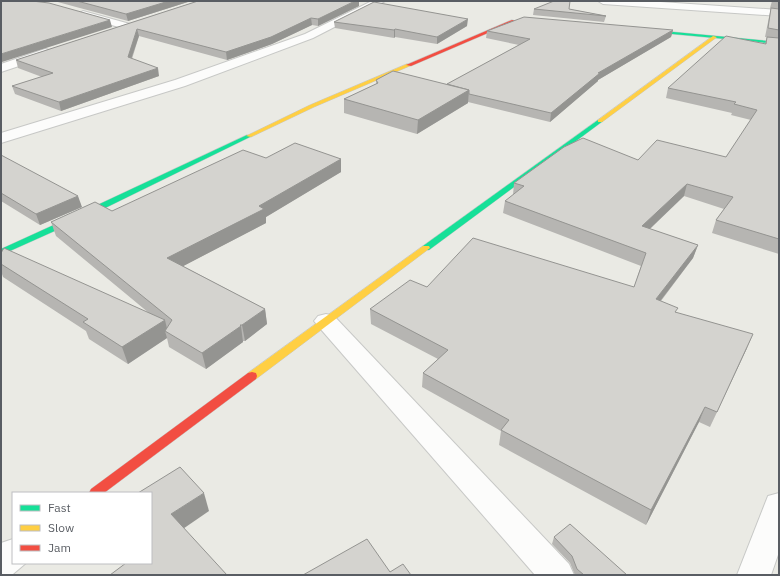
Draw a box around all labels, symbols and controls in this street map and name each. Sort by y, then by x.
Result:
legend [12,492,152,564]
text: Fast [48,500,71,515]
text: Slow [48,520,74,535]
text: Jam [48,540,71,555]

